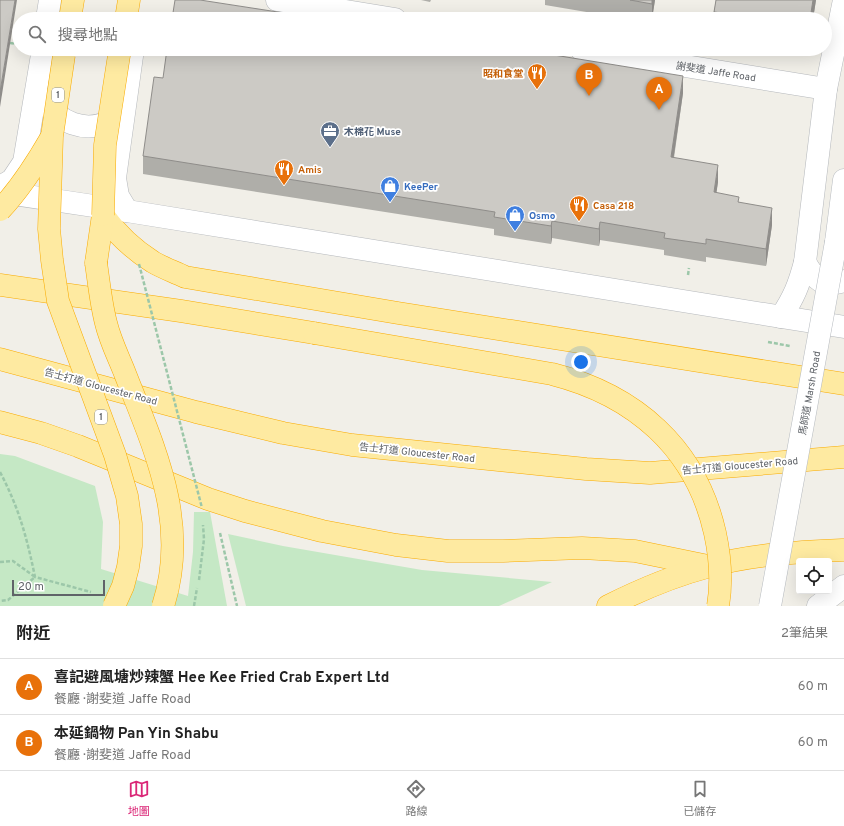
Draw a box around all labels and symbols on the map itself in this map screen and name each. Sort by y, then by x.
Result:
street label: 謝斐道 Jaffe Road [675,60,757,85]
restaurant icon: 昭和食堂 [526,62,548,90]
pin: B [576,63,602,96]
place label: 昭和食堂 [483,68,523,81]
pin: A [646,77,672,110]
road number: 1 [52,88,64,102]
office icon: 木棉花 Muse [319,120,341,148]
place label: 木棉花 Muse [343,126,401,139]
restaurant icon: Amis [273,158,295,186]
place label: Amis [298,164,322,177]
shop icon: KeePer [379,175,401,203]
place label: KeePer [404,181,439,194]
restaurant icon: Casa 218 [568,194,590,222]
place label: Casa 218 [593,200,634,213]
shop icon: Osmo [504,204,526,232]
place label: Osmo [529,210,556,223]
street label: 馬師道 Marsh Road [797,350,824,436]
your location [571,352,591,372]
street label: 告士打道 Gloucester Road [43,366,159,409]
road number: 1 [95,410,107,424]
street label: 告士打道 Gloucester Road [358,441,475,466]
street label: 告士打道 Gloucester Road [682,455,799,478]
scale bar [12,578,105,597]

